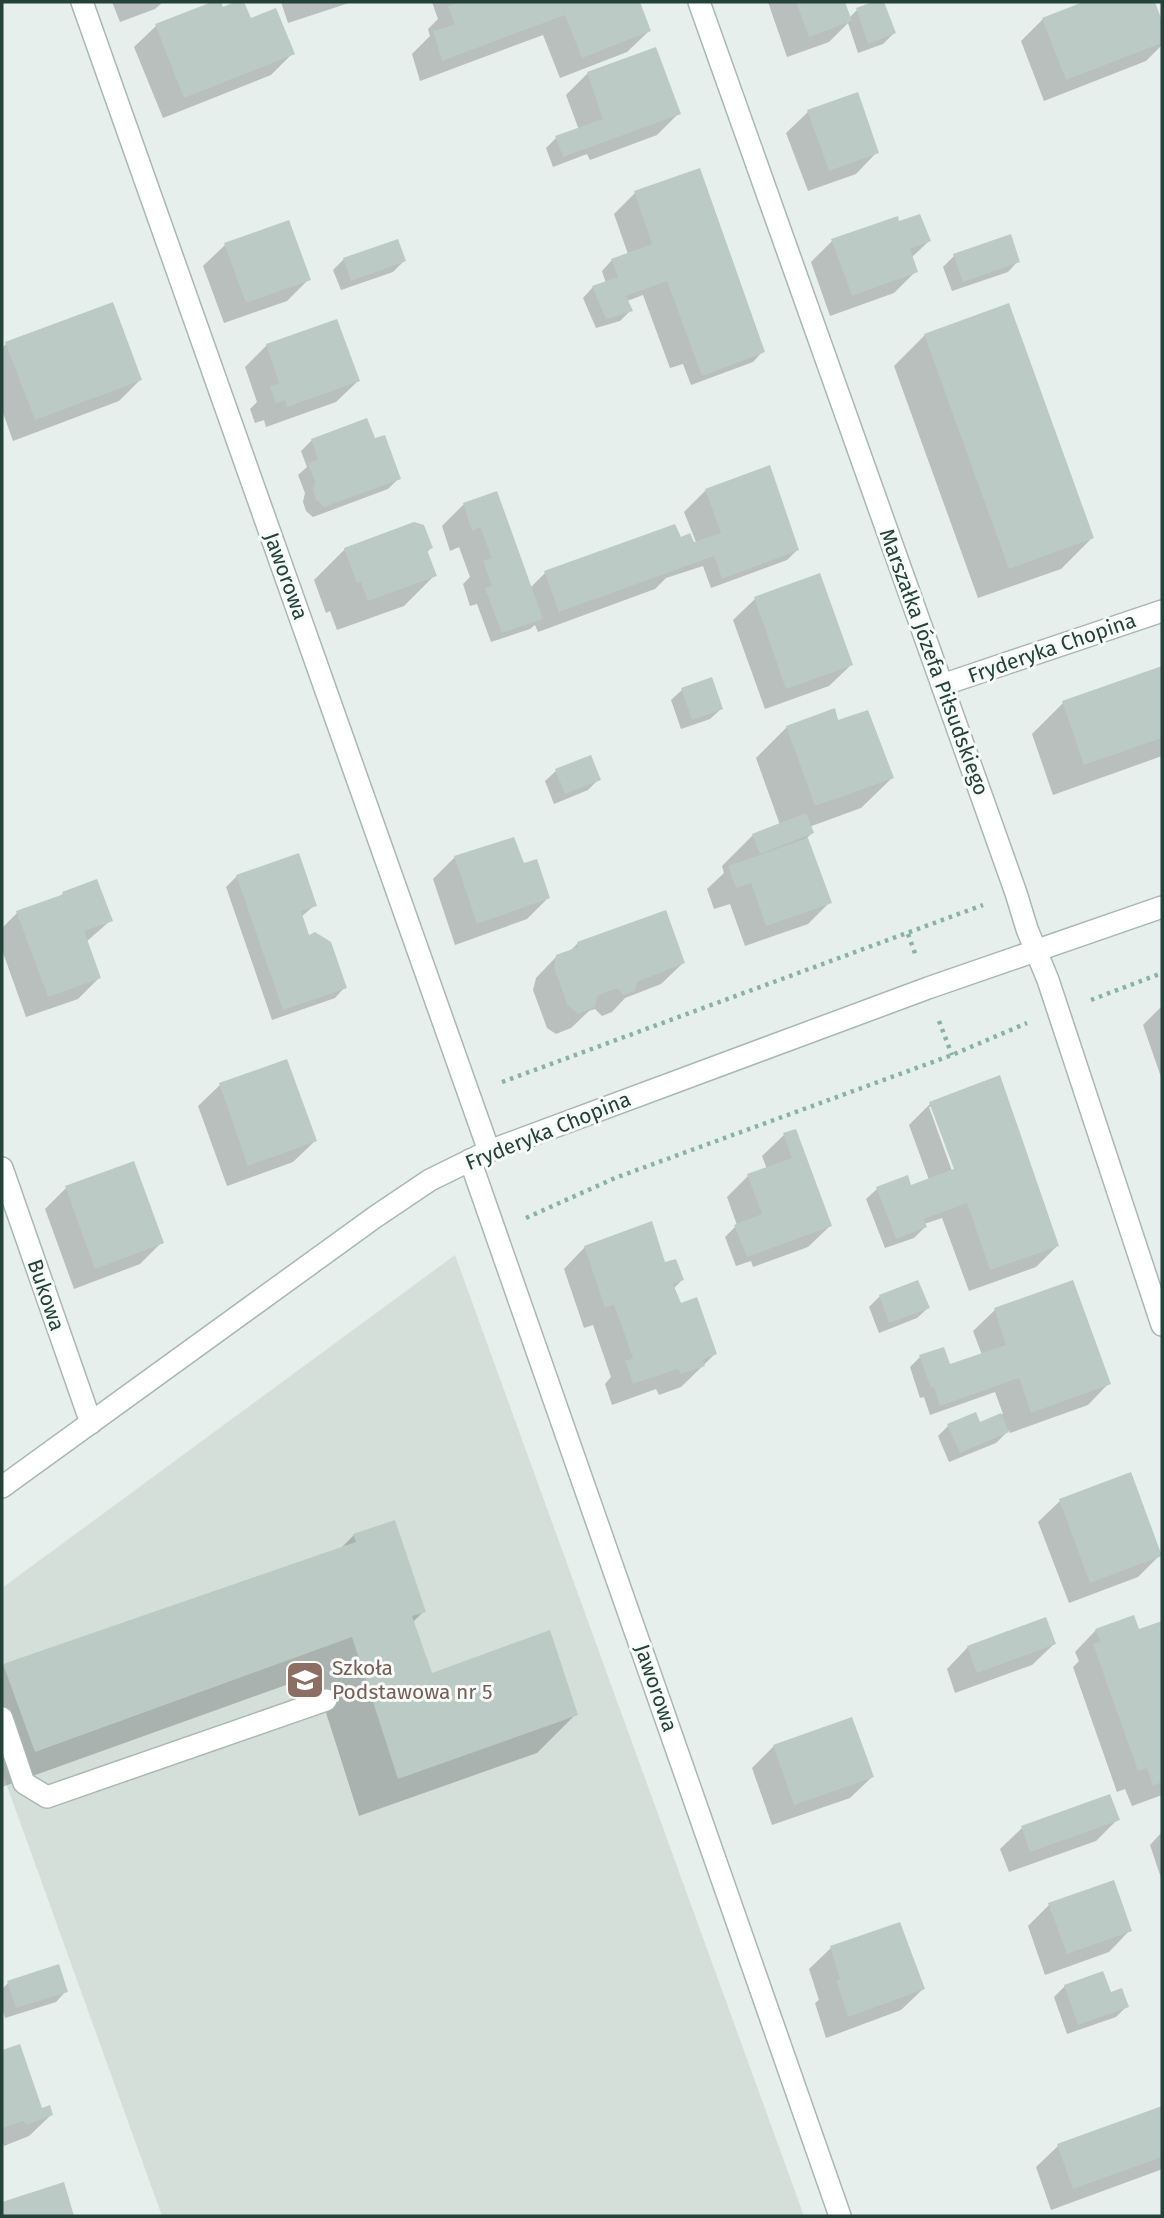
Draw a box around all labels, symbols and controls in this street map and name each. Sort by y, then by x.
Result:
street label: Marszałka Józefa Piłsudskiego [874,525,994,799]
street label: Jaworowa [258,529,314,623]
street label: Fryderyka Chopina [965,607,1139,689]
street label: Fryderyka Chopina [462,1086,634,1176]
street label: Bukowa [22,1256,70,1334]
street label: Jaworowa [629,1641,683,1735]
place label: Szkoła Podstawowa nr 5 [332,1655,493,1705]
school or university icon: Szkoła Podstawowa nr 5 [284,1659,326,1701]

